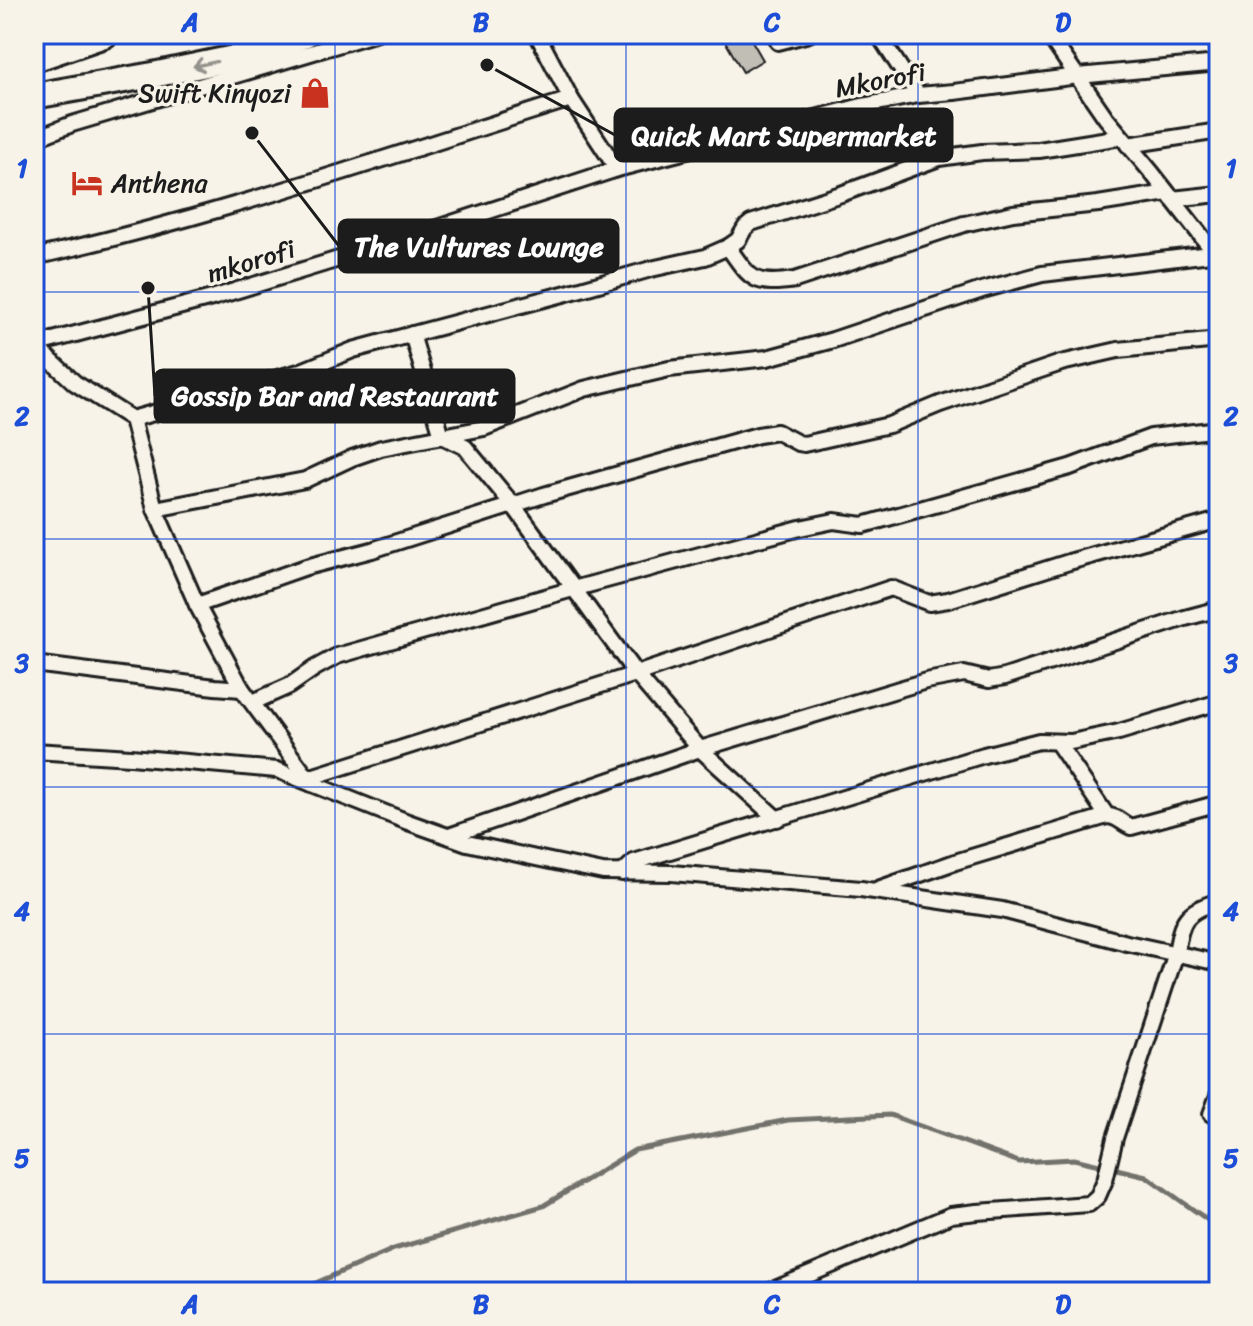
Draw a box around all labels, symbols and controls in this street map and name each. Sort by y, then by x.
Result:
text: A [180,0,199,45]
text: B [473,0,490,45]
text: C [763,0,781,45]
text: D [1055,0,1071,45]
street label: Mkorofi [831,49,930,111]
one-way arrow [192,57,218,72]
place label: Swift Kinyozi [138,70,292,116]
shop icon: Swift Kinyozi [298,76,332,110]
callout: Quick Mart Supermarket [615,109,952,161]
text: Quick Mart Supermarket [631,111,937,160]
text: 1 [16,145,28,191]
text: 1 [1225,145,1237,191]
place label: Anthena [110,160,208,206]
hotel icon: Anthena [70,166,104,200]
callout: The Vultures Lounge [339,220,618,272]
text: The Vultures Lounge [354,222,604,271]
street label: mkorofi [201,226,302,296]
callout: Gossip Bar and Restaurant [155,370,514,422]
text: Gossip Bar and Restaurant [171,371,499,420]
text: 2 [13,393,30,439]
text: 2 [1222,393,1239,439]
text: 3 [14,640,30,686]
text: 3 [1223,640,1239,686]
text: 4 [14,888,30,934]
text: 4 [1223,888,1239,934]
text: 5 [14,1135,30,1181]
text: 5 [1223,1135,1239,1181]
text: A [180,1281,199,1326]
text: B [473,1281,490,1326]
text: C [763,1281,781,1326]
text: D [1055,1281,1071,1326]

